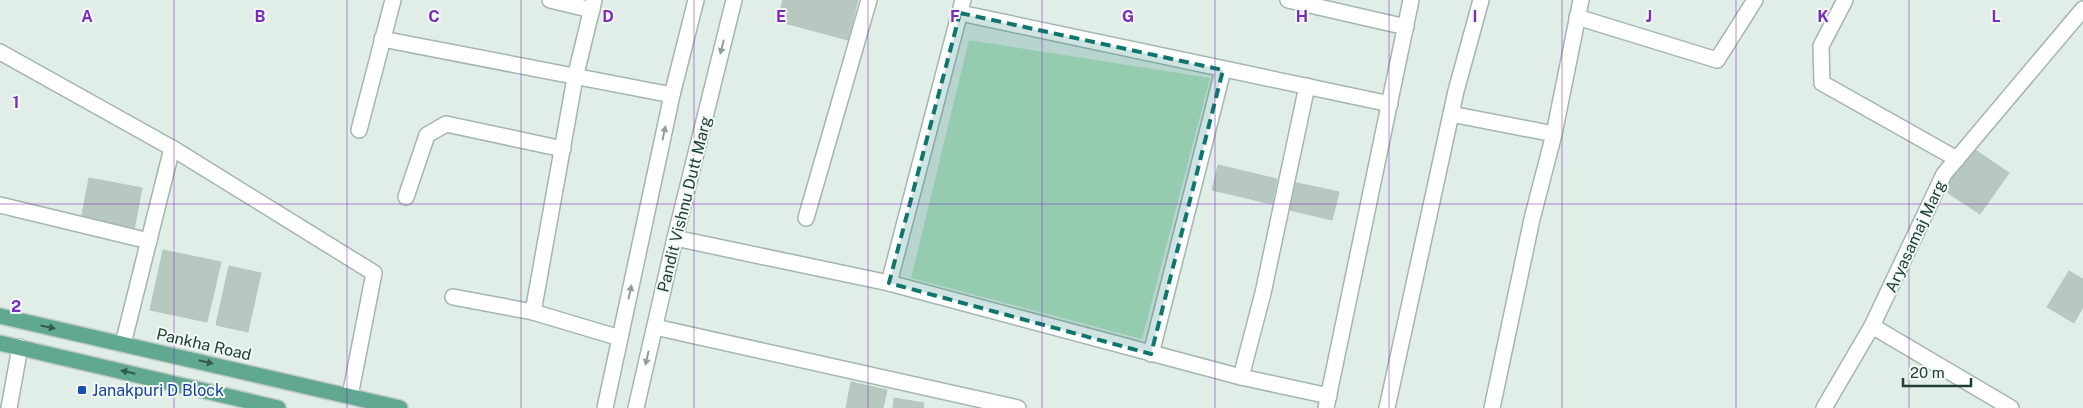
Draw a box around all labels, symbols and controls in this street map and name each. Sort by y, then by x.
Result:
text: A [81,7,93,26]
text: B [255,7,266,26]
text: C [428,7,440,26]
text: D [602,7,614,26]
text: E [776,7,786,26]
text: F [950,7,960,26]
text: G [1122,7,1134,26]
text: H [1296,7,1308,26]
text: I [1473,7,1477,26]
text: J [1646,7,1652,26]
text: K [1817,7,1829,26]
text: L [1991,7,2001,26]
one-way arrow [718,40,726,55]
text: 1 [13,93,19,112]
street label: Pandit Vishnu Dutt Marg [653,114,716,294]
one-way arrow [660,125,668,141]
street label: Aryasamaj Marg [1881,177,1950,295]
one-way arrow [626,283,634,299]
text: 2 [11,297,21,316]
one-way arrow [40,323,55,331]
street label: Pankha Road [155,324,253,365]
one-way arrow [643,351,651,367]
scale bar [1903,356,1970,388]
one-way arrow [199,358,214,366]
text: 20 m [1910,364,1945,381]
one-way arrow [121,368,136,376]
place label: Janakpuri D Block [92,381,224,400]
marker: Janakpuri D Block [76,384,88,396]

